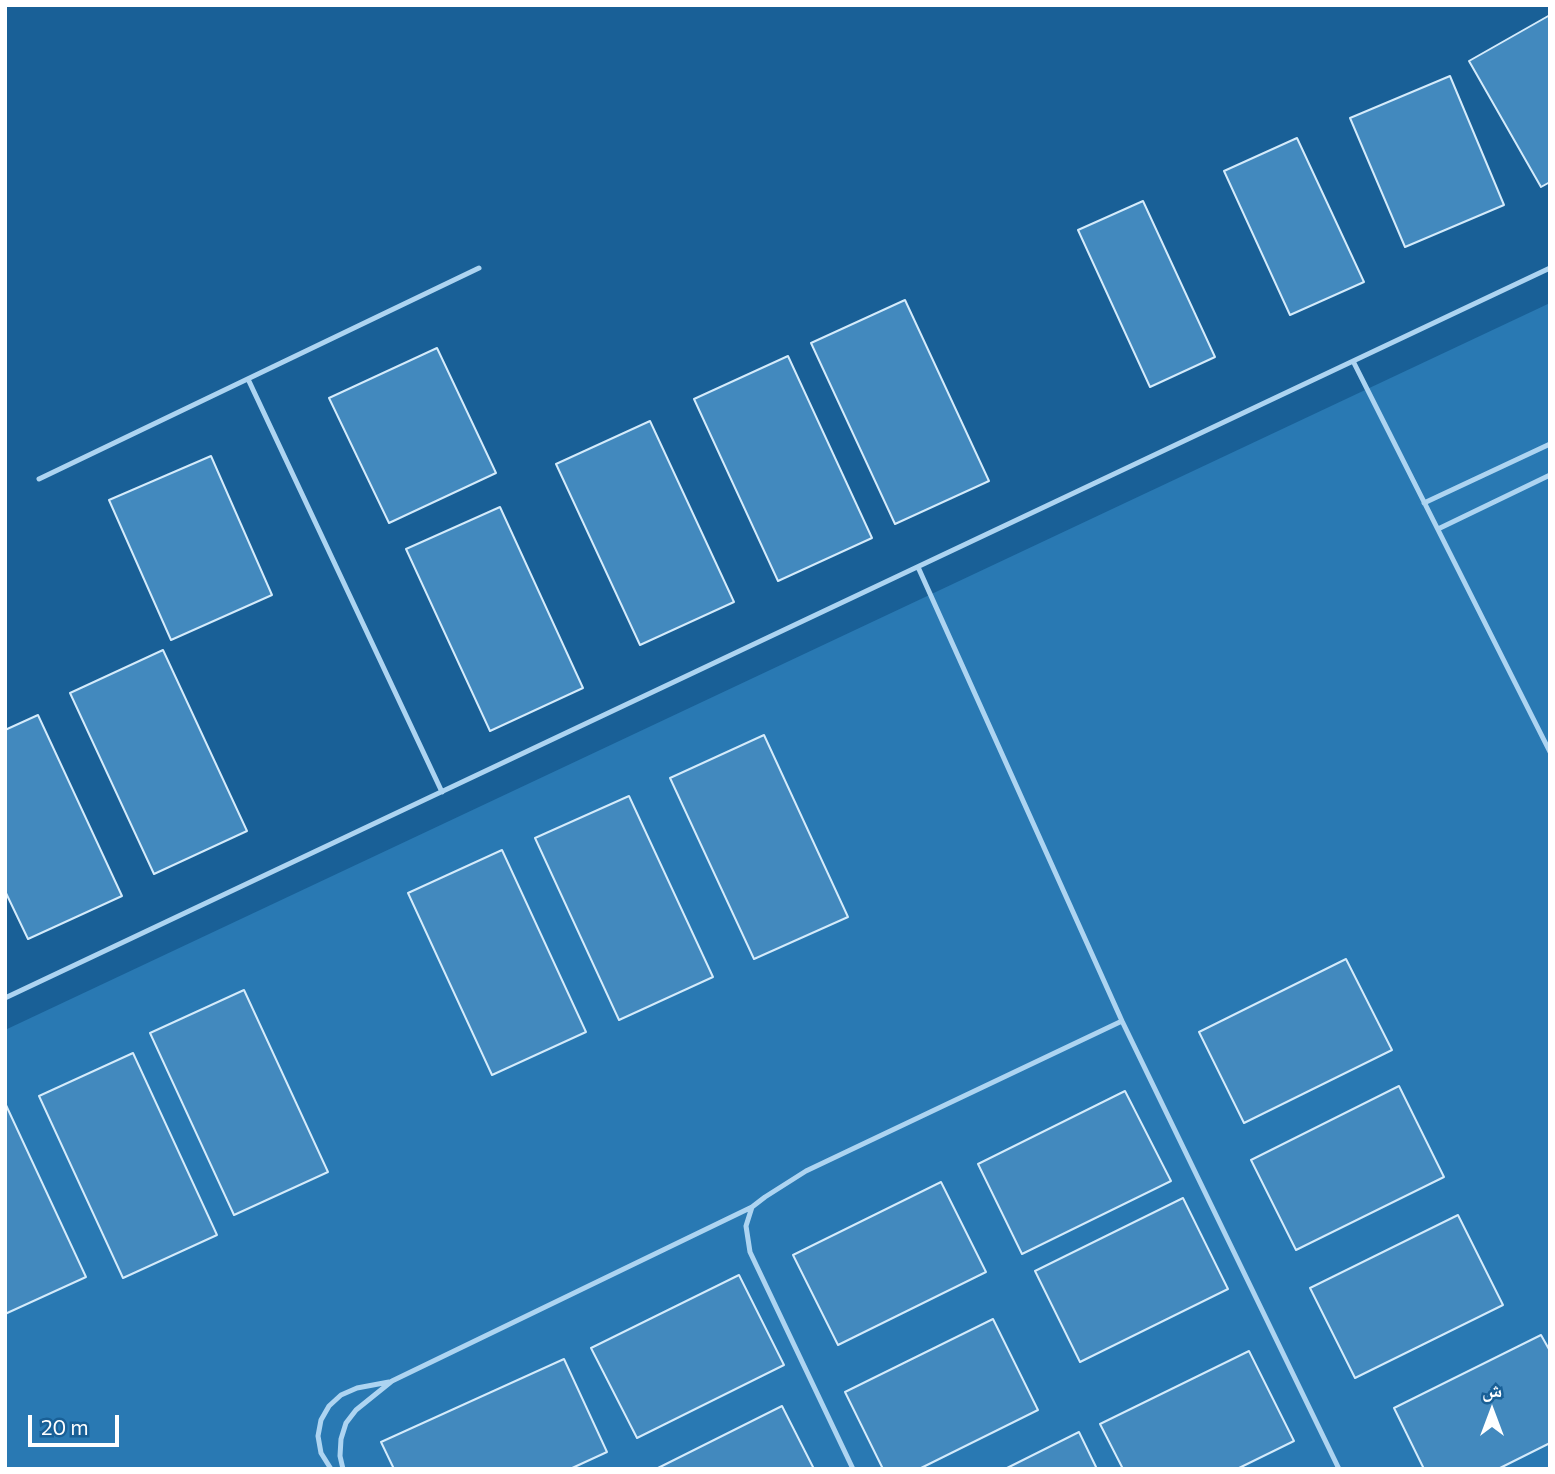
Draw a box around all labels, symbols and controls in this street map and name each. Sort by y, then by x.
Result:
north arrow [1457,1376,1527,1446]
text: ش [1482,1378,1502,1401]
scale bar [32,1400,122,1444]
text: 20 m [41,1414,89,1439]

